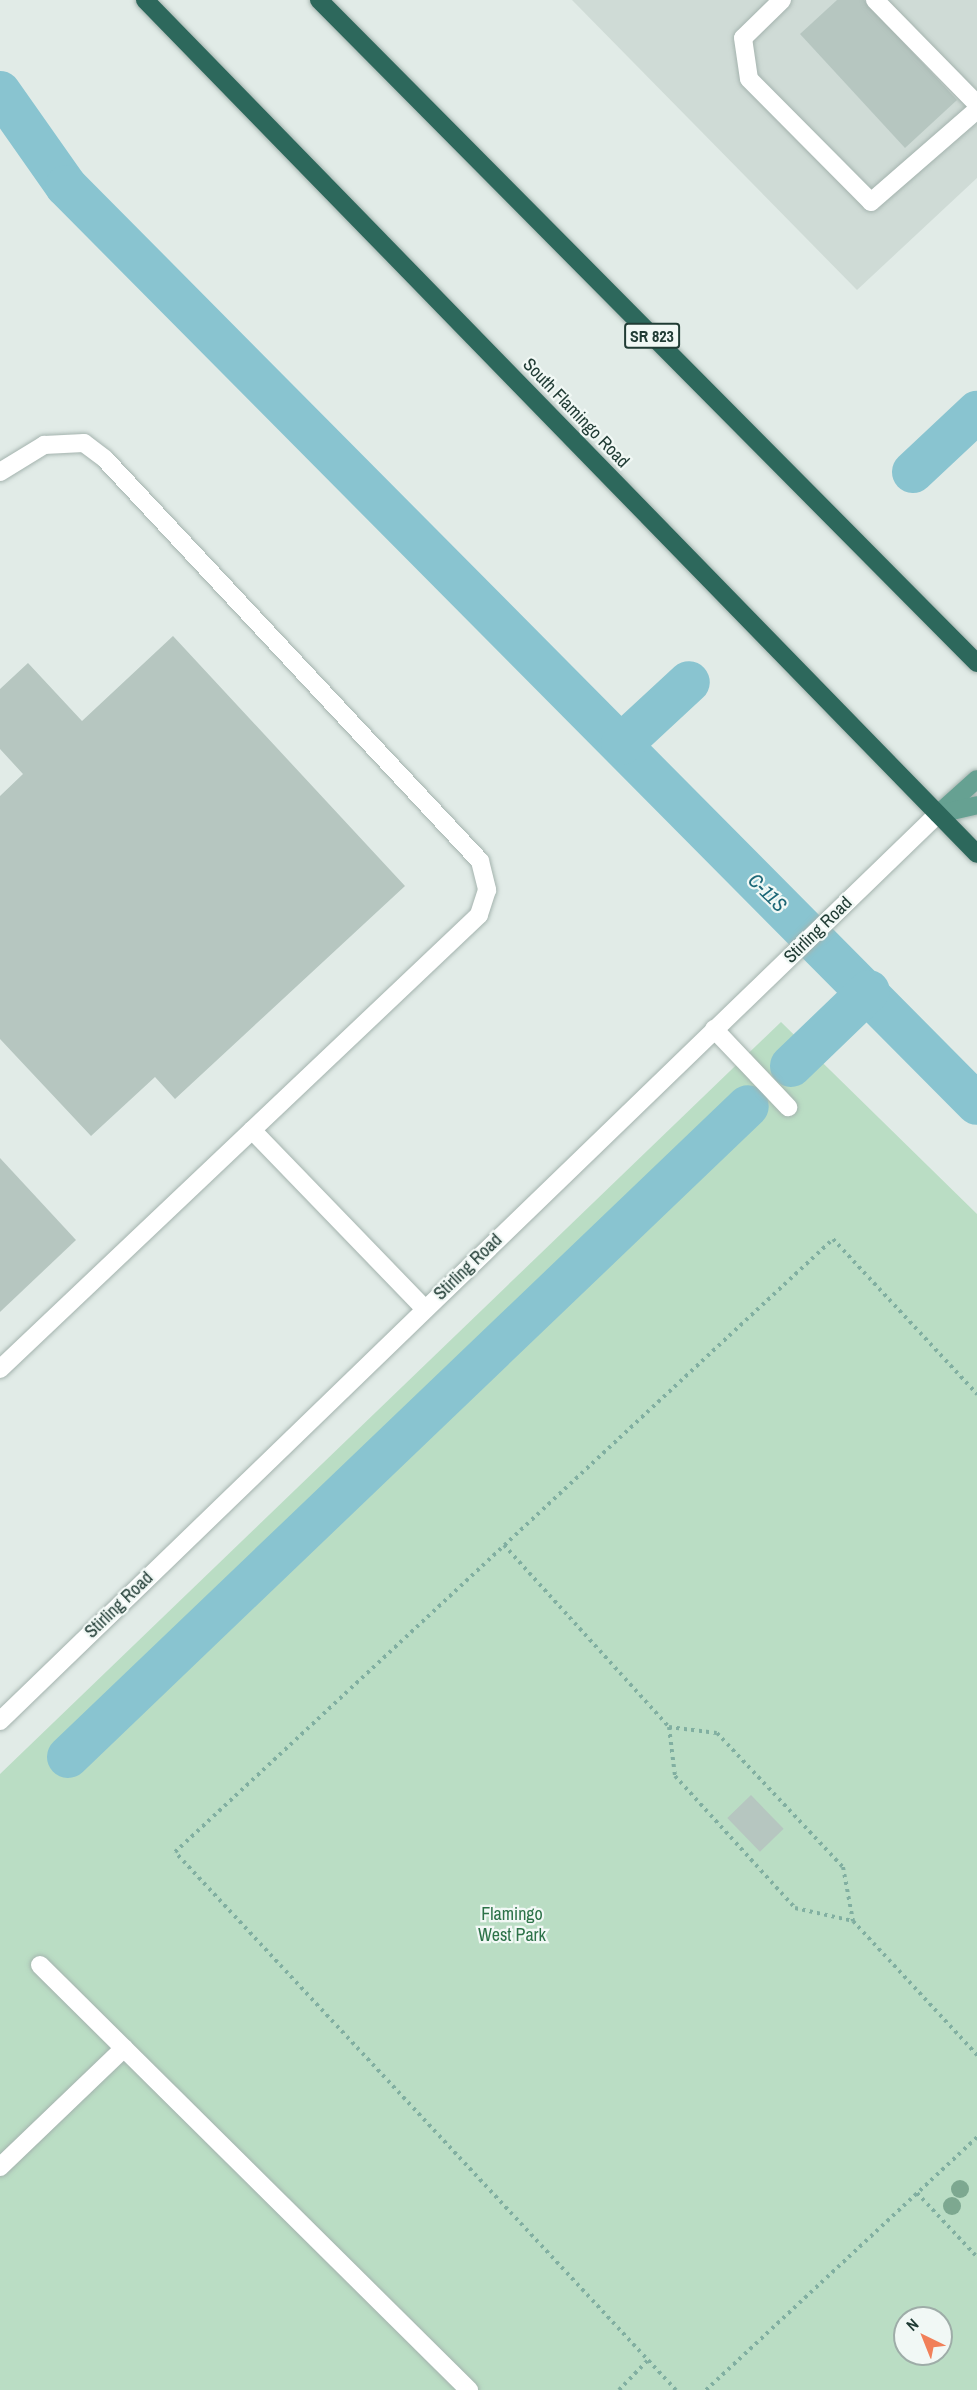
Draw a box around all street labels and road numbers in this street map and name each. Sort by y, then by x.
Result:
road number: SR 823 [624,323,680,349]
street label: South Flamingo Road [518,354,634,472]
street label: Stirling Road [780,892,856,968]
street label: Stirling Road [430,1229,506,1305]
street label: Stirling Road [81,1567,157,1643]

